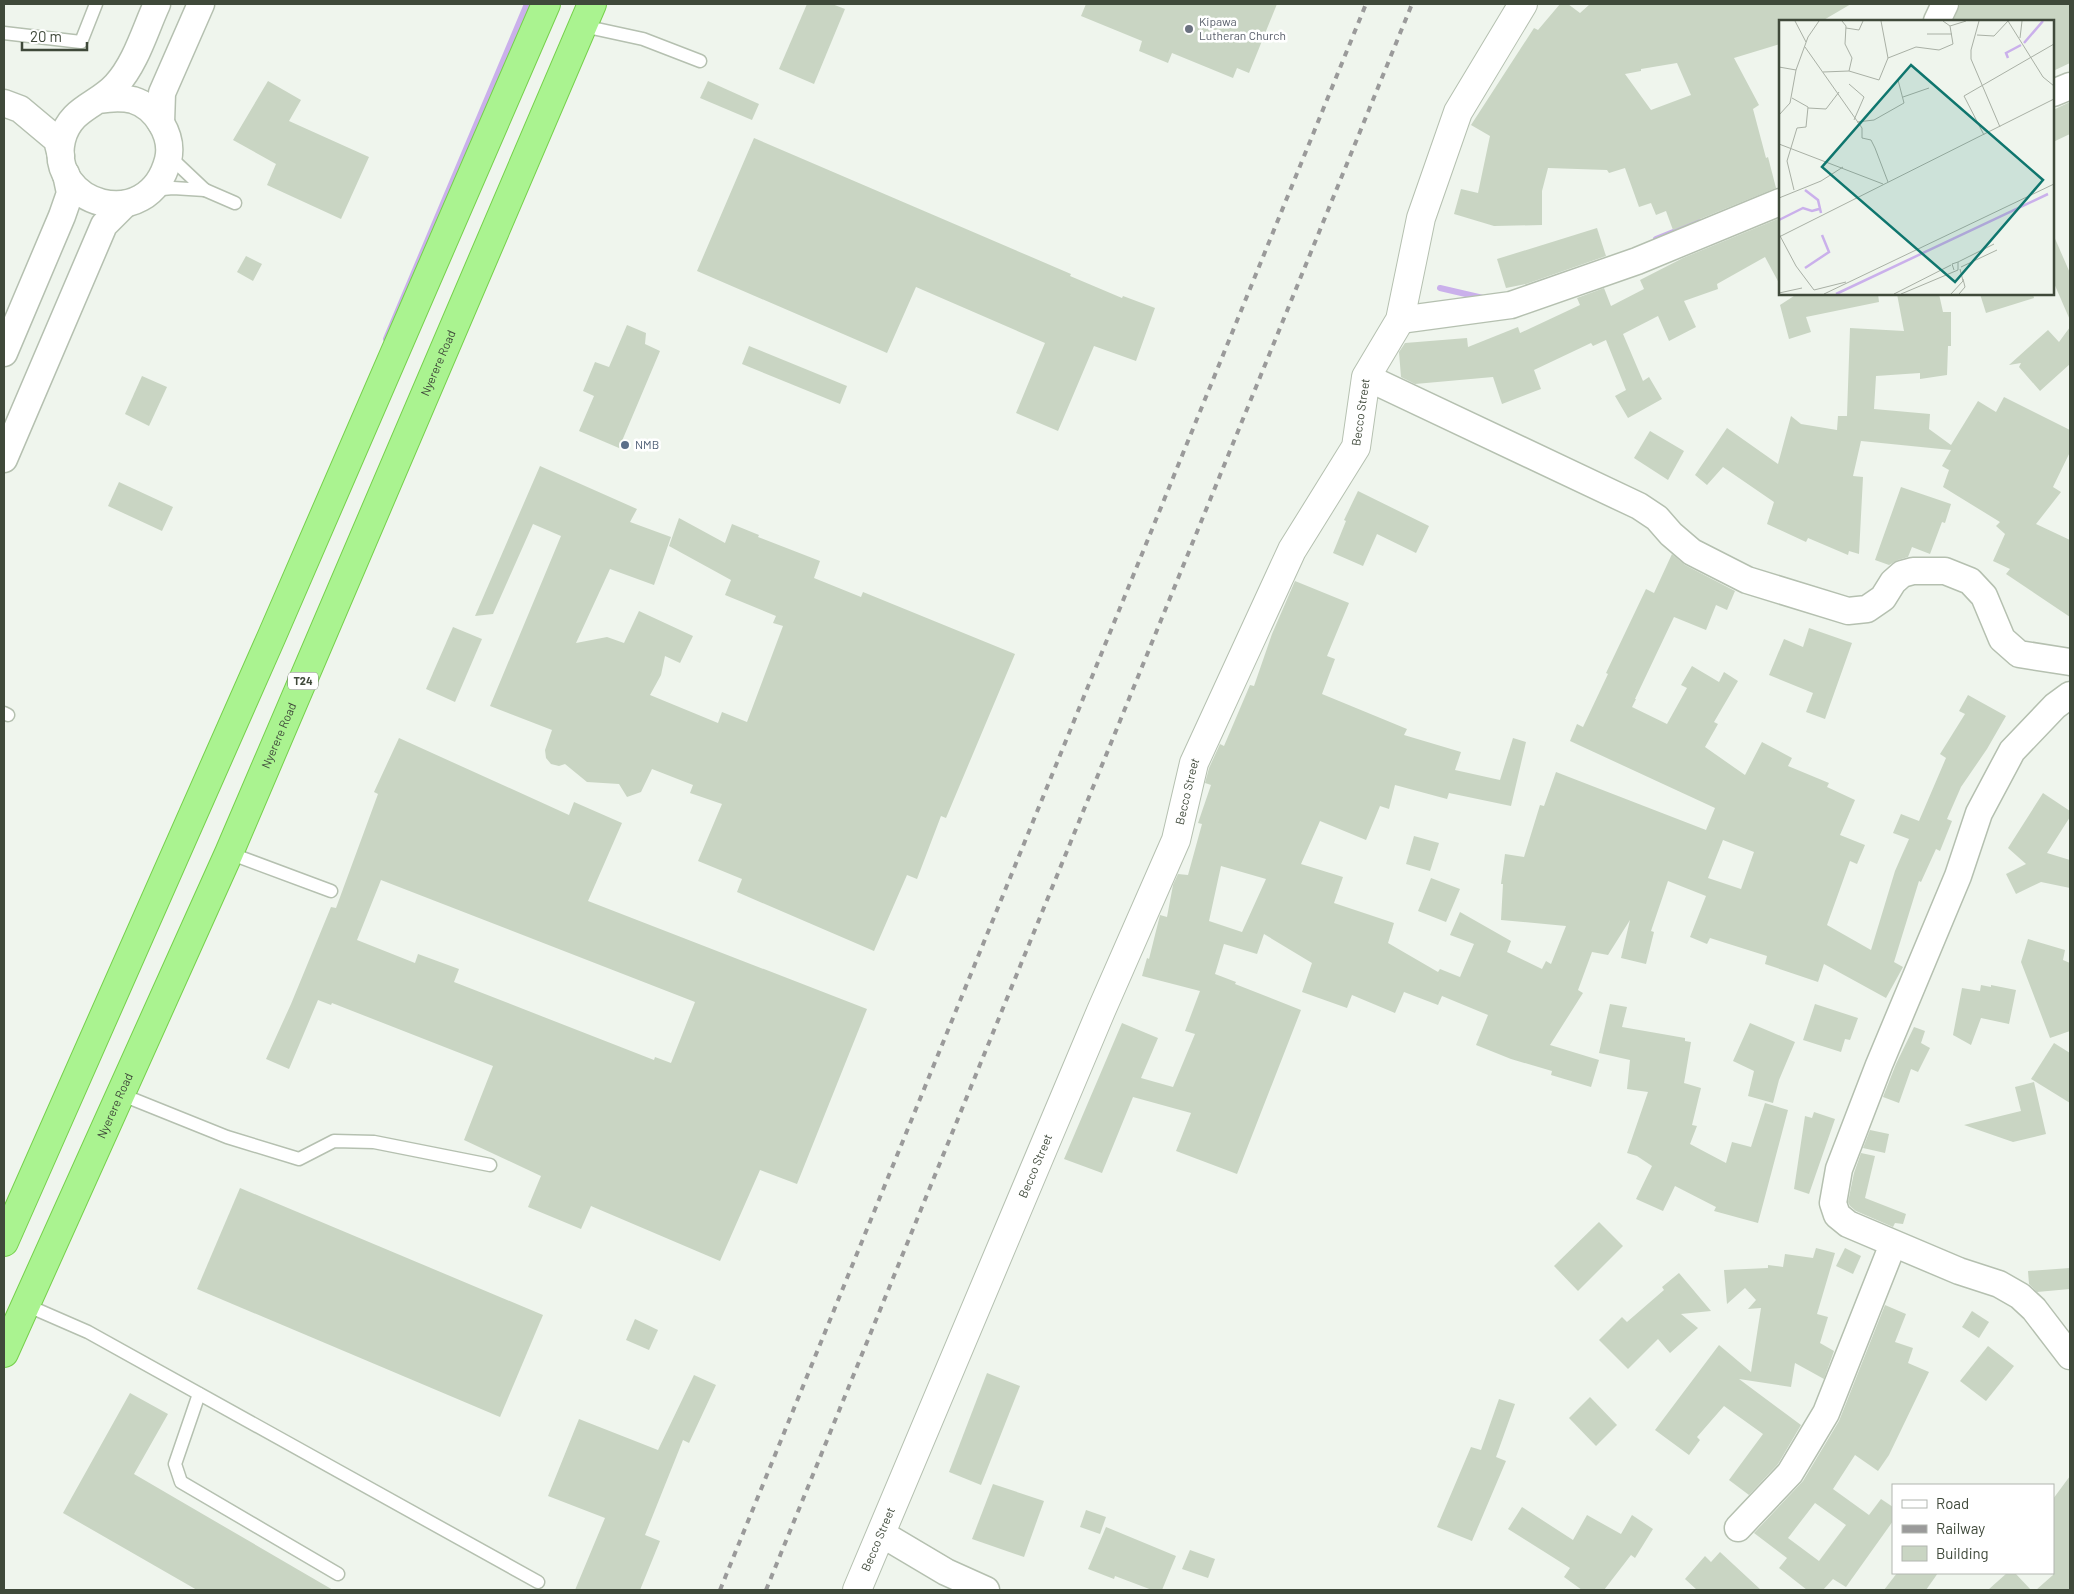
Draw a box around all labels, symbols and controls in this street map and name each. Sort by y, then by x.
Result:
place label: Kipawa Lutheran Church [1199,14,1286,42]
scale bar [22,20,88,52]
inset map [1779,20,2054,295]
marker: Kipawa Lutheran Church [1183,23,1195,35]
text: 20 m [30,27,62,45]
street label: Nyerere Road [417,328,458,398]
street label: Becco Street [1348,377,1372,447]
place label: NMB [635,437,659,451]
marker: NMB [619,439,631,451]
road number: T24 [288,672,318,689]
street label: Nyerere Road [258,700,299,770]
street label: Becco Street [1172,755,1202,826]
street label: Nyerere Road [93,1071,135,1140]
street label: Becco Street [1015,1132,1054,1200]
legend [1892,1484,2054,1574]
text: Road [1936,1494,1969,1512]
street label: Becco Street [858,1505,897,1573]
text: Railway [1936,1519,1985,1537]
text: Building [1936,1544,1989,1562]

